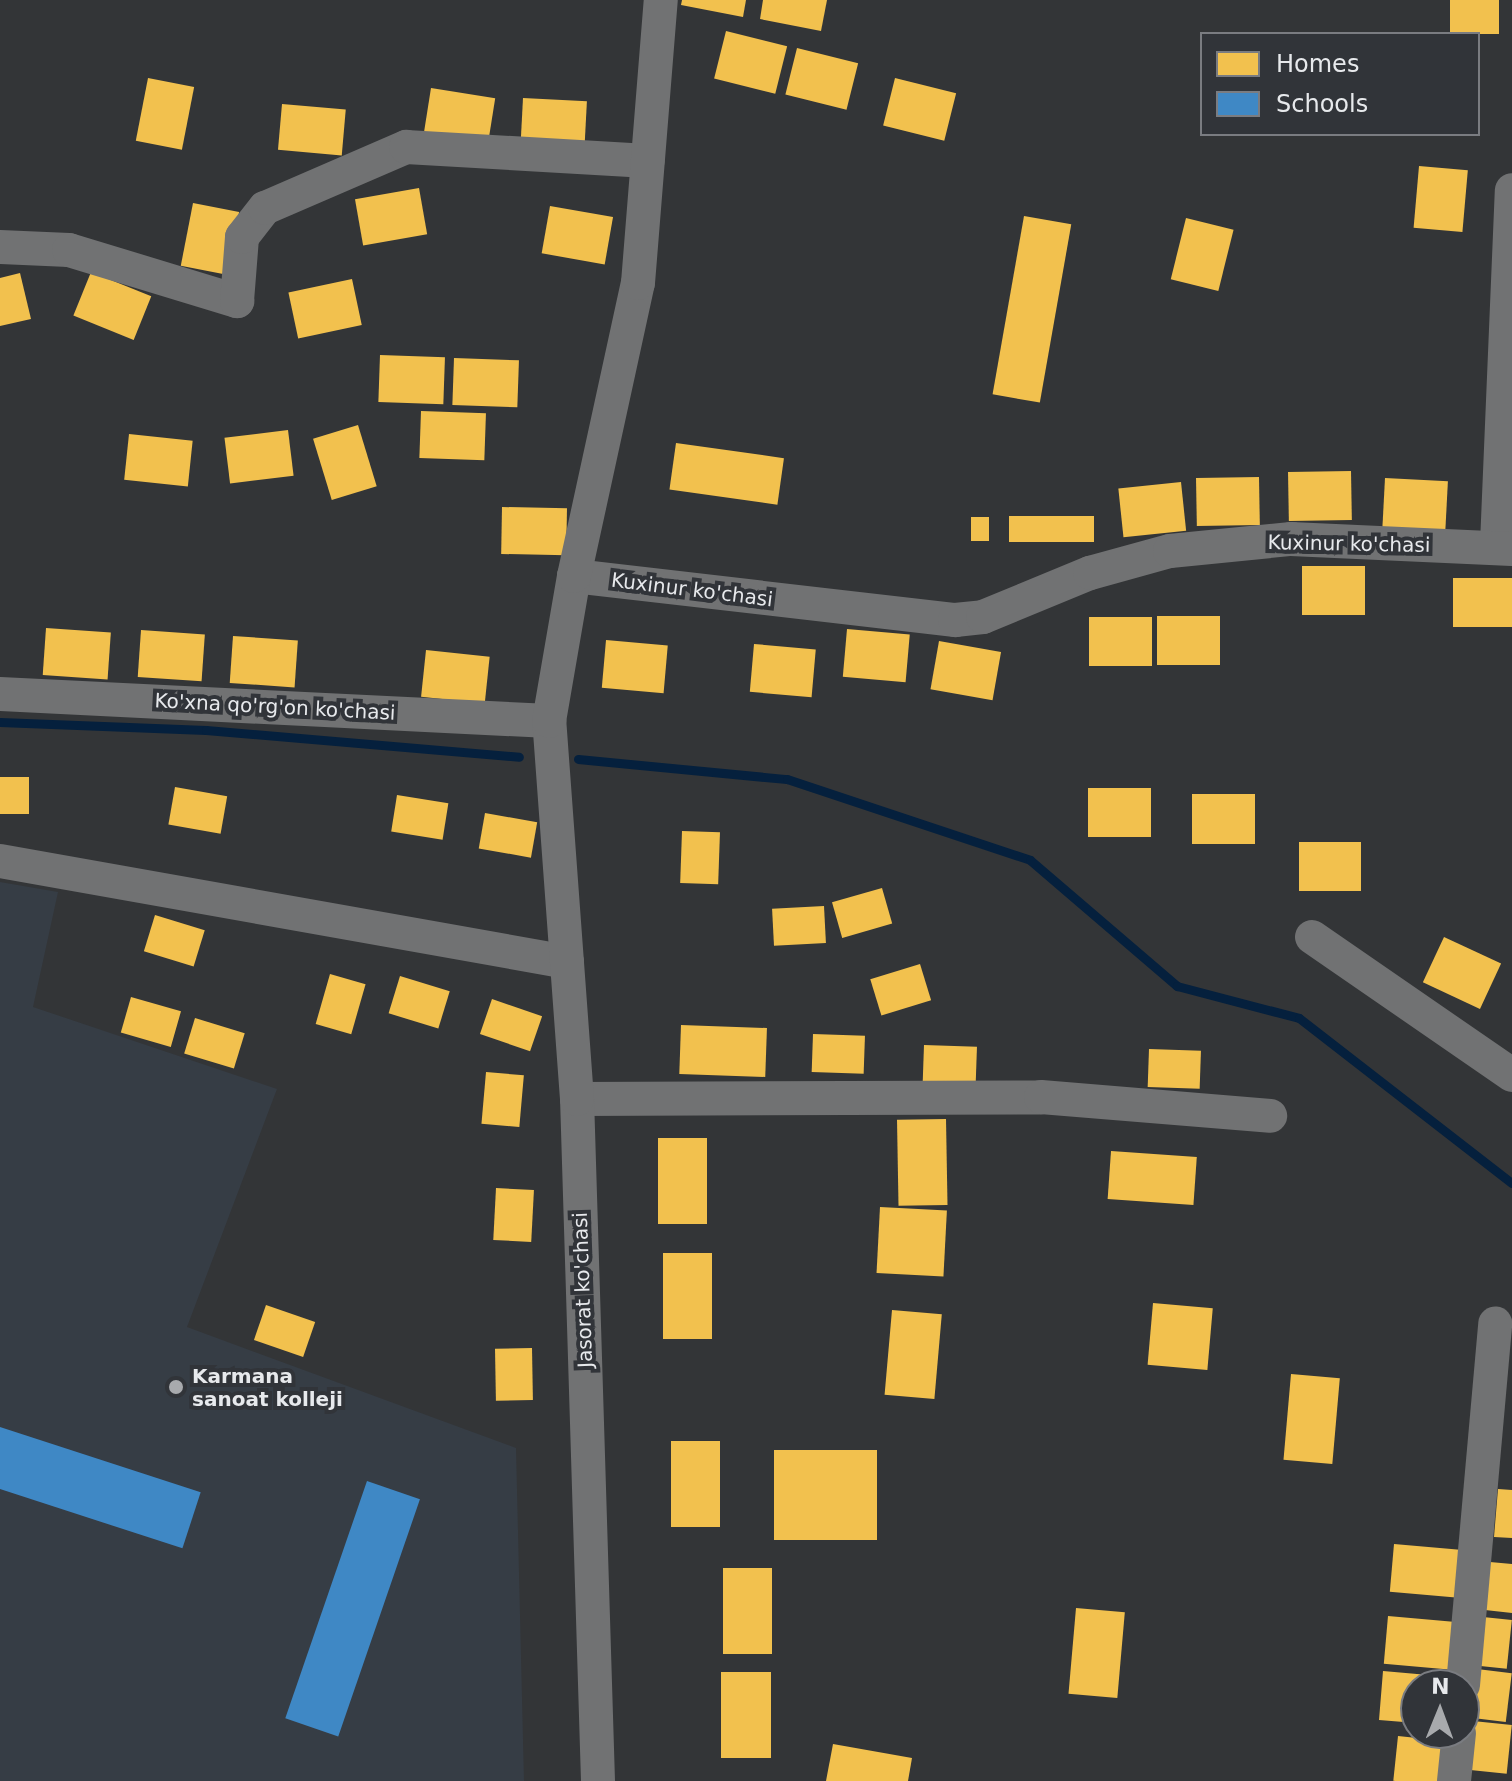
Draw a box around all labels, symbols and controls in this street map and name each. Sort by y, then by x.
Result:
legend [1200,32,1480,136]
text: Homes [1276,50,1359,78]
text: Schools [1276,90,1368,118]
street label: Kuxinur ko'chasi [1267,531,1431,557]
street label: Kuxinur ko'chasi [610,568,774,612]
street label: Ko'xna qo'rg'on ko'chasi [154,689,396,725]
street label: Jasorat ko'chasi [568,1212,598,1368]
place label: Karmana sanoat kolleji [192,1364,343,1411]
marker: Karmana sanoat kolleji [167,1378,185,1396]
north arrow [1400,1669,1480,1749]
text: N [1431,1674,1450,1699]

